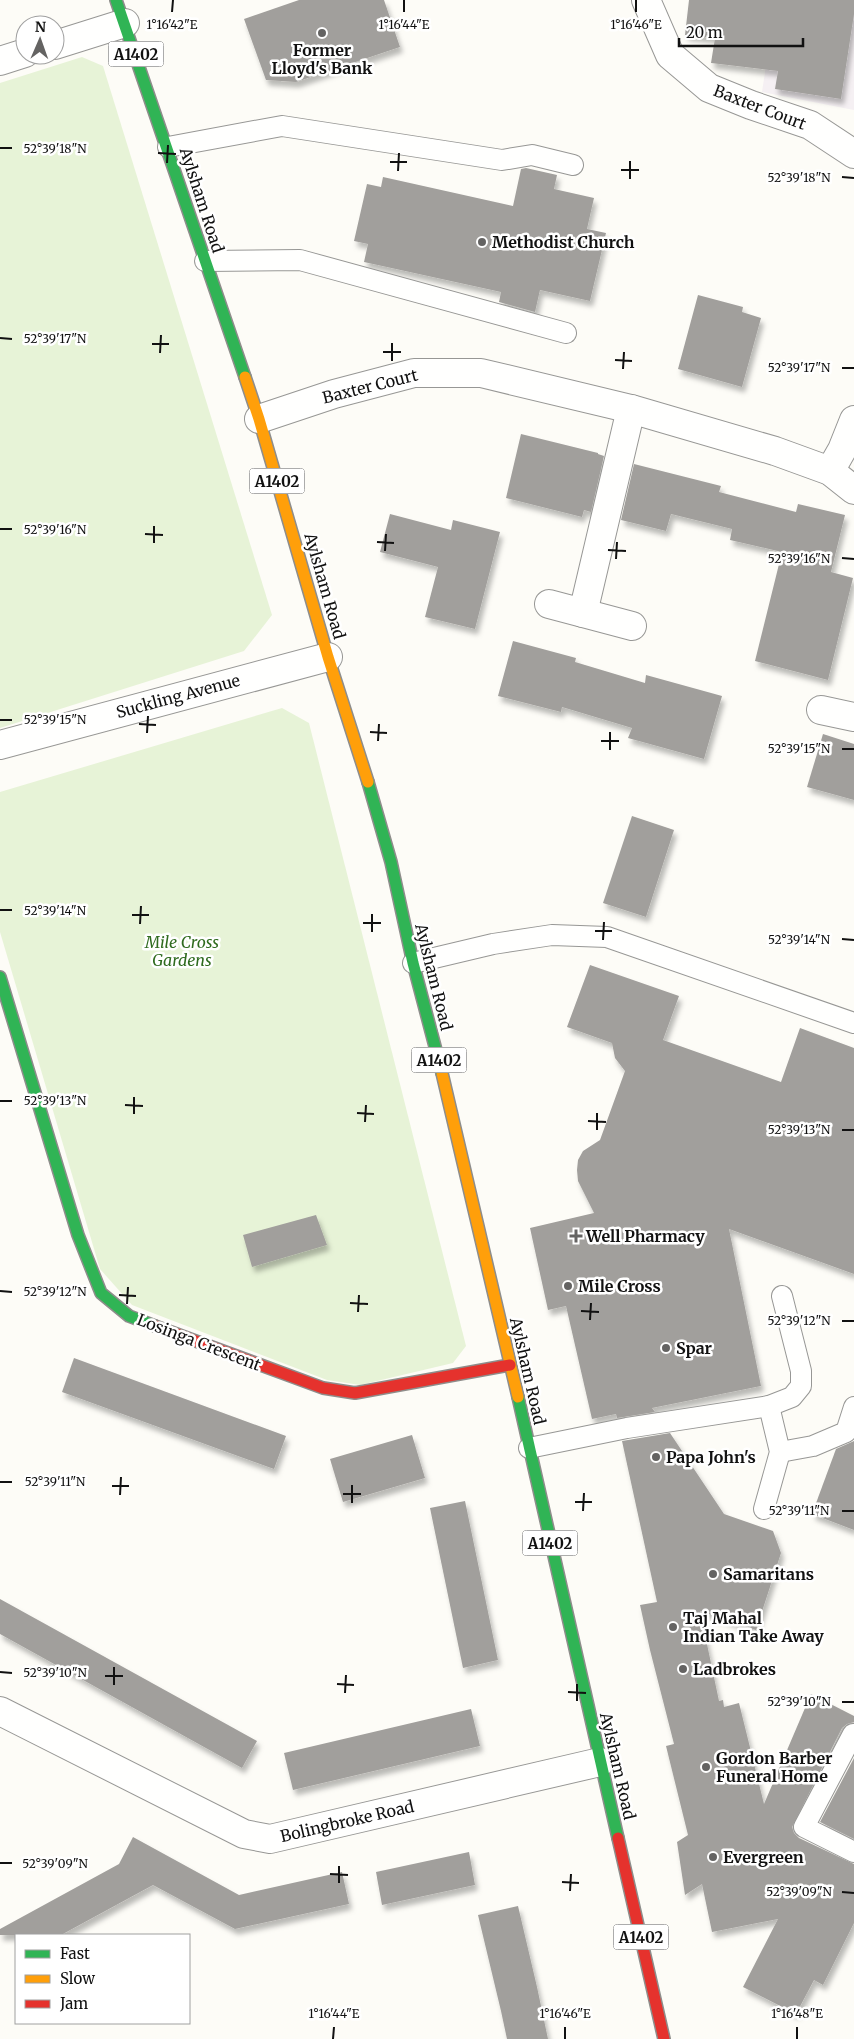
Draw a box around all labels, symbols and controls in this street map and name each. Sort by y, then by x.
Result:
north arrow [15,15,65,65]
scale bar [679,15,803,47]
text: 1°16'42"E [147,17,198,32]
text: 1°16'44"E [379,17,430,32]
text: 1°16'46"E [610,17,662,32]
text: N [35,18,46,36]
text: 20 m [686,23,723,42]
marker: Former Lloyd's Bank [316,27,328,39]
place label: Former Lloyd's Bank [272,40,373,78]
road number: A1402 [108,42,164,66]
street label: Baxter Court [711,80,810,134]
text: 52°39'18"N [23,141,87,156]
street label: Aylsham Road [175,144,229,255]
text: 52°39'18"N [767,170,831,185]
place label: Methodist Church [492,232,635,252]
marker: Methodist Church [476,236,488,248]
text: 52°39'17"N [24,331,87,346]
text: 52°39'17"N [768,360,831,375]
street label: Baxter Court [320,364,421,408]
road number: A1402 [250,468,304,494]
text: 52°39'16"N [24,522,87,537]
street label: Aylsham Road [300,530,350,642]
text: 52°39'16"N [768,551,831,566]
street label: Suckling Avenue [114,670,242,722]
text: 52°39'15"N [24,712,87,727]
text: 52°39'15"N [768,741,831,756]
text: 52°39'14"N [24,903,87,918]
street label: Aylsham Road [411,921,457,1033]
park label: Mile Cross Gardens [144,932,219,970]
text: 52°39'14"N [768,932,831,947]
road number: A1402 [412,1048,466,1072]
text: 52°39'13"N [24,1093,87,1108]
text: 52°39'13"N [768,1122,831,1137]
place label: Well Pharmacy [585,1226,705,1246]
marker: Well Pharmacy [570,1230,582,1242]
place label: Mile Cross [578,1276,661,1296]
marker: Mile Cross [562,1280,574,1292]
text: 52°39'12"N [23,1284,87,1299]
street label: Losinga Crescent [134,1309,264,1375]
text: 52°39'12"N [767,1313,831,1328]
street label: Aylsham Road [506,1314,550,1427]
place label: Spar [676,1338,713,1358]
marker: Spar [660,1342,672,1354]
place label: Papa John's [666,1447,756,1467]
marker: Papa John's [650,1451,662,1463]
text: 52°39'11"N [25,1474,86,1489]
text: 52°39'11"N [769,1503,830,1518]
road number: A1402 [522,1530,578,1556]
place label: Samaritans [723,1564,814,1584]
marker: Samaritans [707,1568,719,1580]
place label: Taj Mahal Indian Take Away [683,1608,824,1646]
marker: Taj Mahal Indian Take Away [667,1621,679,1633]
place label: Ladbrokes [693,1659,776,1679]
marker: Ladbrokes [677,1663,689,1675]
text: 52°39'10"N [23,1665,87,1680]
text: 52°39'10"N [767,1694,831,1709]
street label: Aylsham Road [596,1709,640,1822]
place label: Gordon Barber Funeral Home [716,1748,833,1786]
marker: Gordon Barber Funeral Home [700,1761,712,1773]
street label: Bolingbroke Road [278,1796,416,1846]
place label: Evergreen [723,1847,804,1867]
marker: Evergreen [707,1851,719,1863]
text: 52°39'09"N [22,1856,88,1871]
text: 52°39'09"N [766,1884,832,1899]
road number: A1402 [614,1924,668,1950]
legend [15,1934,190,2024]
text: Fast [60,1944,90,1963]
text: Slow [60,1969,95,1988]
text: Jam [59,1994,88,2013]
text: 1°16'44"E [309,2006,360,2021]
text: 1°16'46"E [539,2006,591,2021]
text: 1°16'48"E [771,2006,823,2021]

